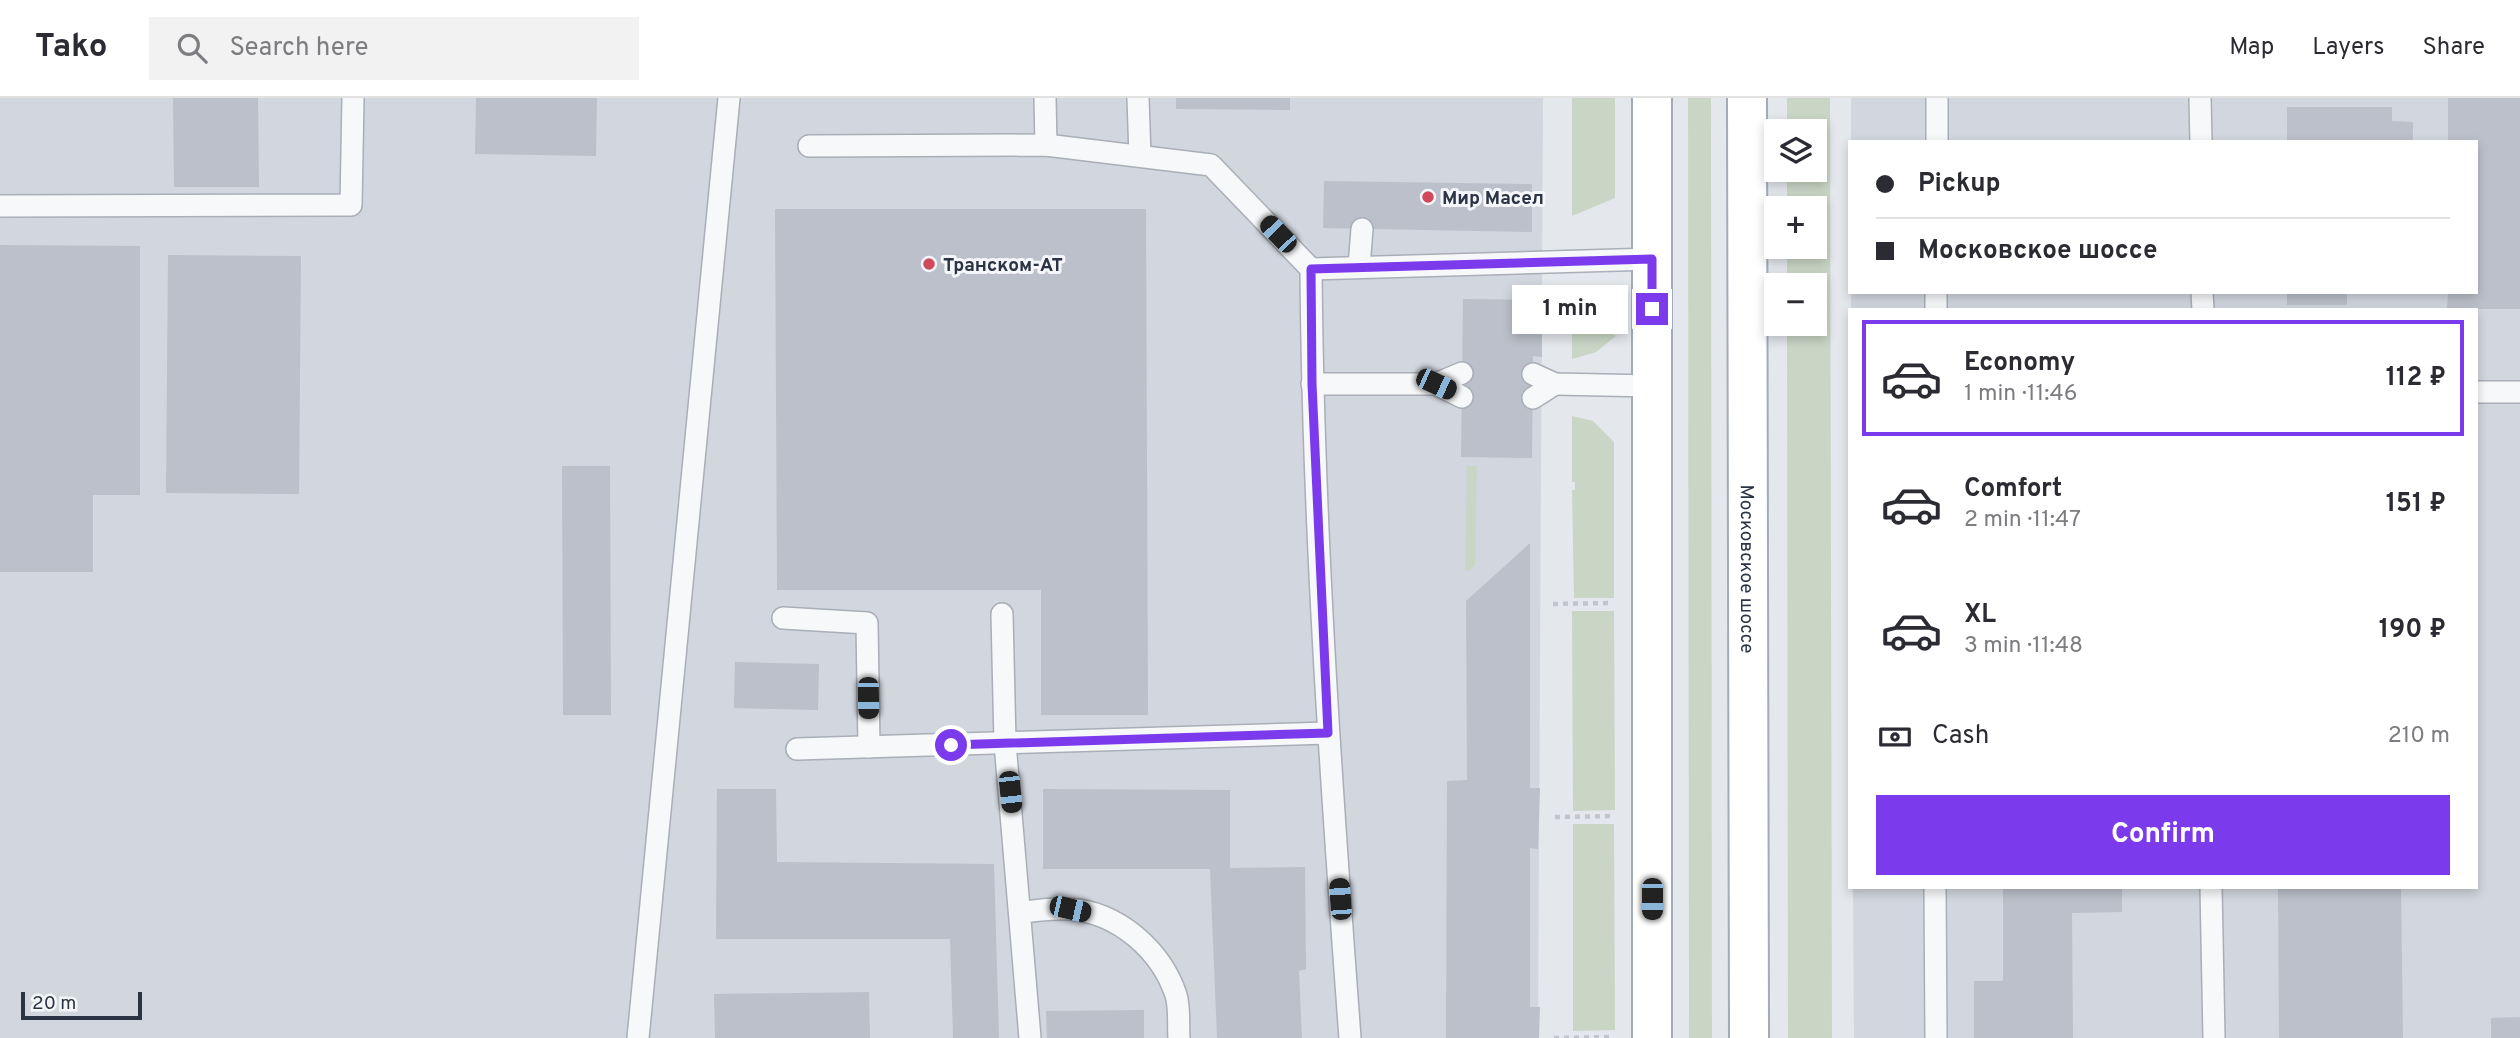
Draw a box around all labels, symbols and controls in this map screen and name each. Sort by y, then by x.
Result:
search box [149,17,639,80]
text: Tako [35,27,107,69]
icon: search [173,29,211,67]
text: Search here [229,32,368,65]
text: Map [2229,33,2274,63]
text: Layers [2312,33,2384,63]
text: Share [2422,33,2485,63]
map controls [1764,119,1827,336]
button: layers [1764,119,1827,182]
text: Pickup [1918,168,2001,201]
place label: Мир Масел [1442,187,1544,211]
marker: Мир Масел [1420,189,1436,205]
button: + [1764,196,1827,259]
car [1256,212,1301,256]
text: Московское шоссе [1918,235,2157,268]
place label: Транском-АТ [943,254,1063,278]
marker: Транском-АТ [921,256,937,272]
button: − [1764,273,1827,336]
callout: 1 min [1512,284,1628,333]
route end [1636,293,1668,325]
text: 1 min [1542,295,1598,324]
icon: car [1880,347,1943,410]
text: Economy [1964,347,2075,380]
text: 112 ₽ [2386,362,2446,395]
car [1413,366,1460,402]
text: 1 min · 11:46 [1964,380,2077,409]
icon: car [1880,473,1943,536]
text: Comfort [1964,473,2062,506]
street label: Московское шоссе [1734,484,1758,654]
text: 151 ₽ [2386,488,2446,521]
text: 2 min · 11:47 [1964,506,2081,535]
icon: car [1880,599,1943,662]
text: XL [1964,599,1996,632]
text: 190 ₽ [2379,614,2446,647]
text: 3 min · 11:48 [1964,632,2083,661]
car [858,677,879,719]
icon: cash [1876,718,1914,756]
text: Cash [1932,720,1989,753]
text: 210 m [2388,722,2450,751]
route start [935,729,967,761]
car [998,770,1023,814]
button: Confirm [1876,795,2450,875]
car [1329,877,1352,921]
car [1642,878,1663,920]
car [1048,894,1093,924]
scale bar [21,989,142,1021]
text: 20 m [32,992,76,1016]

